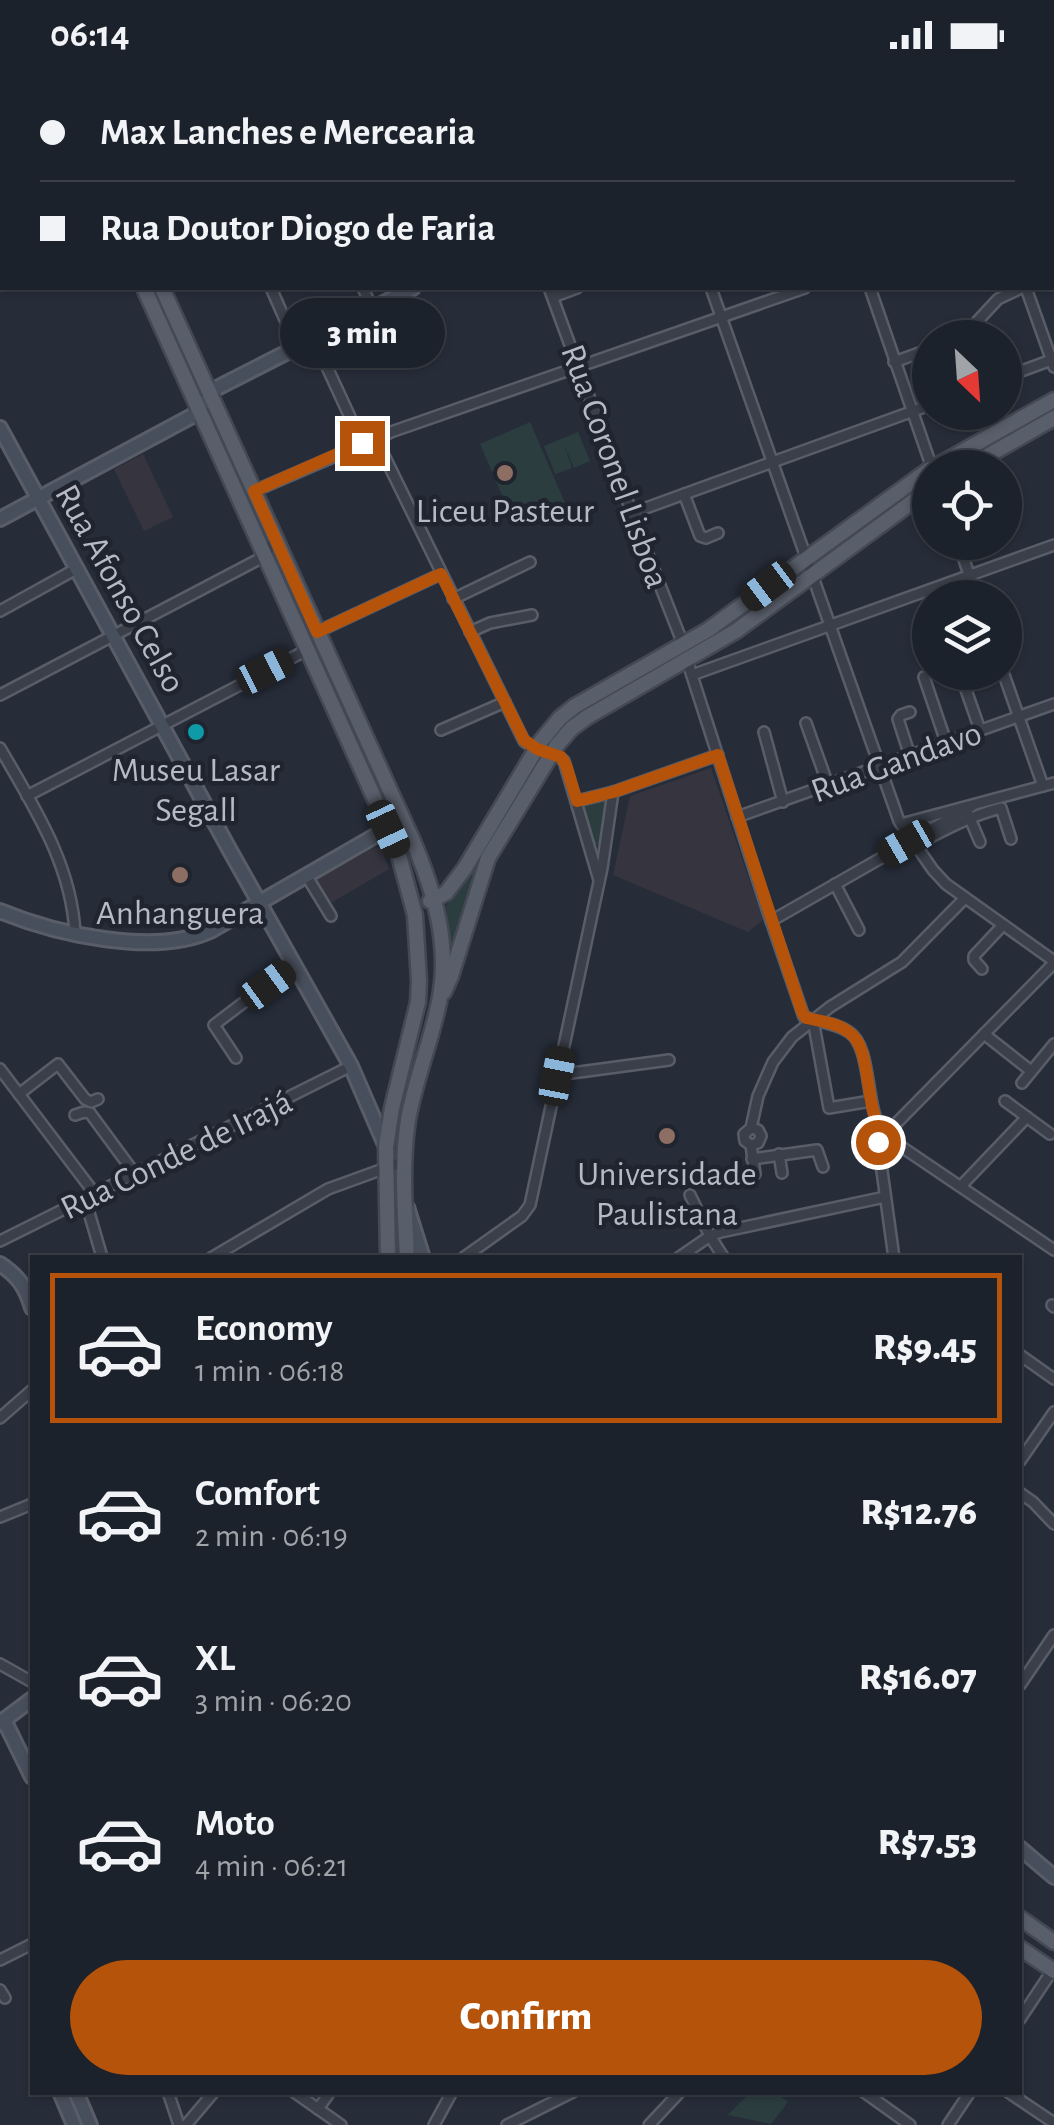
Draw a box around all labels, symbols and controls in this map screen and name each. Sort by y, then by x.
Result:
text: 06:14 [50,16,130,54]
text: Max Lanches e Mercearia [100,114,476,152]
text: Rua Doutor Diogo de Faria [100,210,496,248]
callout: 3 min [280,298,444,368]
text: 3 min [327,317,398,349]
north arrow [912,320,1022,430]
map controls [912,320,1022,690]
street label: Rua Coronel Lisboa [554,340,675,593]
route end [340,421,385,466]
button: locate [912,450,1022,560]
marker: Liceu Pasteur [494,462,516,484]
street label: Rua Afonso Celso [48,479,191,699]
place label: Liceu Pasteur [416,494,595,529]
car [735,556,801,616]
button: layers [912,580,1022,690]
car [231,644,299,698]
street label: Rua Gandavo [807,715,986,809]
marker: Museu Lasar Segall [185,721,207,743]
place label: Museu Lasar Segall [112,753,281,828]
car [362,795,414,863]
car [873,815,939,871]
marker: Anhanguera [169,864,191,886]
place label: Anhanguera [96,896,264,931]
car [235,955,301,1015]
car [537,1044,577,1108]
street label: Rua Conde de Irajá [55,1084,298,1226]
route start [856,1120,901,1165]
marker: Universidade Paulistana [656,1125,678,1147]
place label: Universidade Paulistana [577,1157,757,1232]
icon: car [75,1303,165,1393]
text: Economy [195,1310,333,1348]
text: R$9.45 [873,1329,977,1367]
text: 1 min · 06:18 [195,1355,344,1387]
icon: car [75,1468,165,1558]
text: Comfort [195,1475,320,1513]
text: R$12.76 [860,1494,977,1532]
text: 2 min · 06:19 [195,1520,348,1552]
icon: car [75,1633,165,1723]
text: XL [195,1640,235,1678]
text: R$16.07 [859,1659,977,1697]
text: 3 min · 06:20 [195,1685,352,1717]
icon: car [75,1798,165,1888]
text: Moto [195,1805,275,1843]
text: R$7.53 [878,1824,977,1862]
text: 4 min · 06:21 [195,1850,348,1882]
button: Confirm [70,1960,982,2075]

